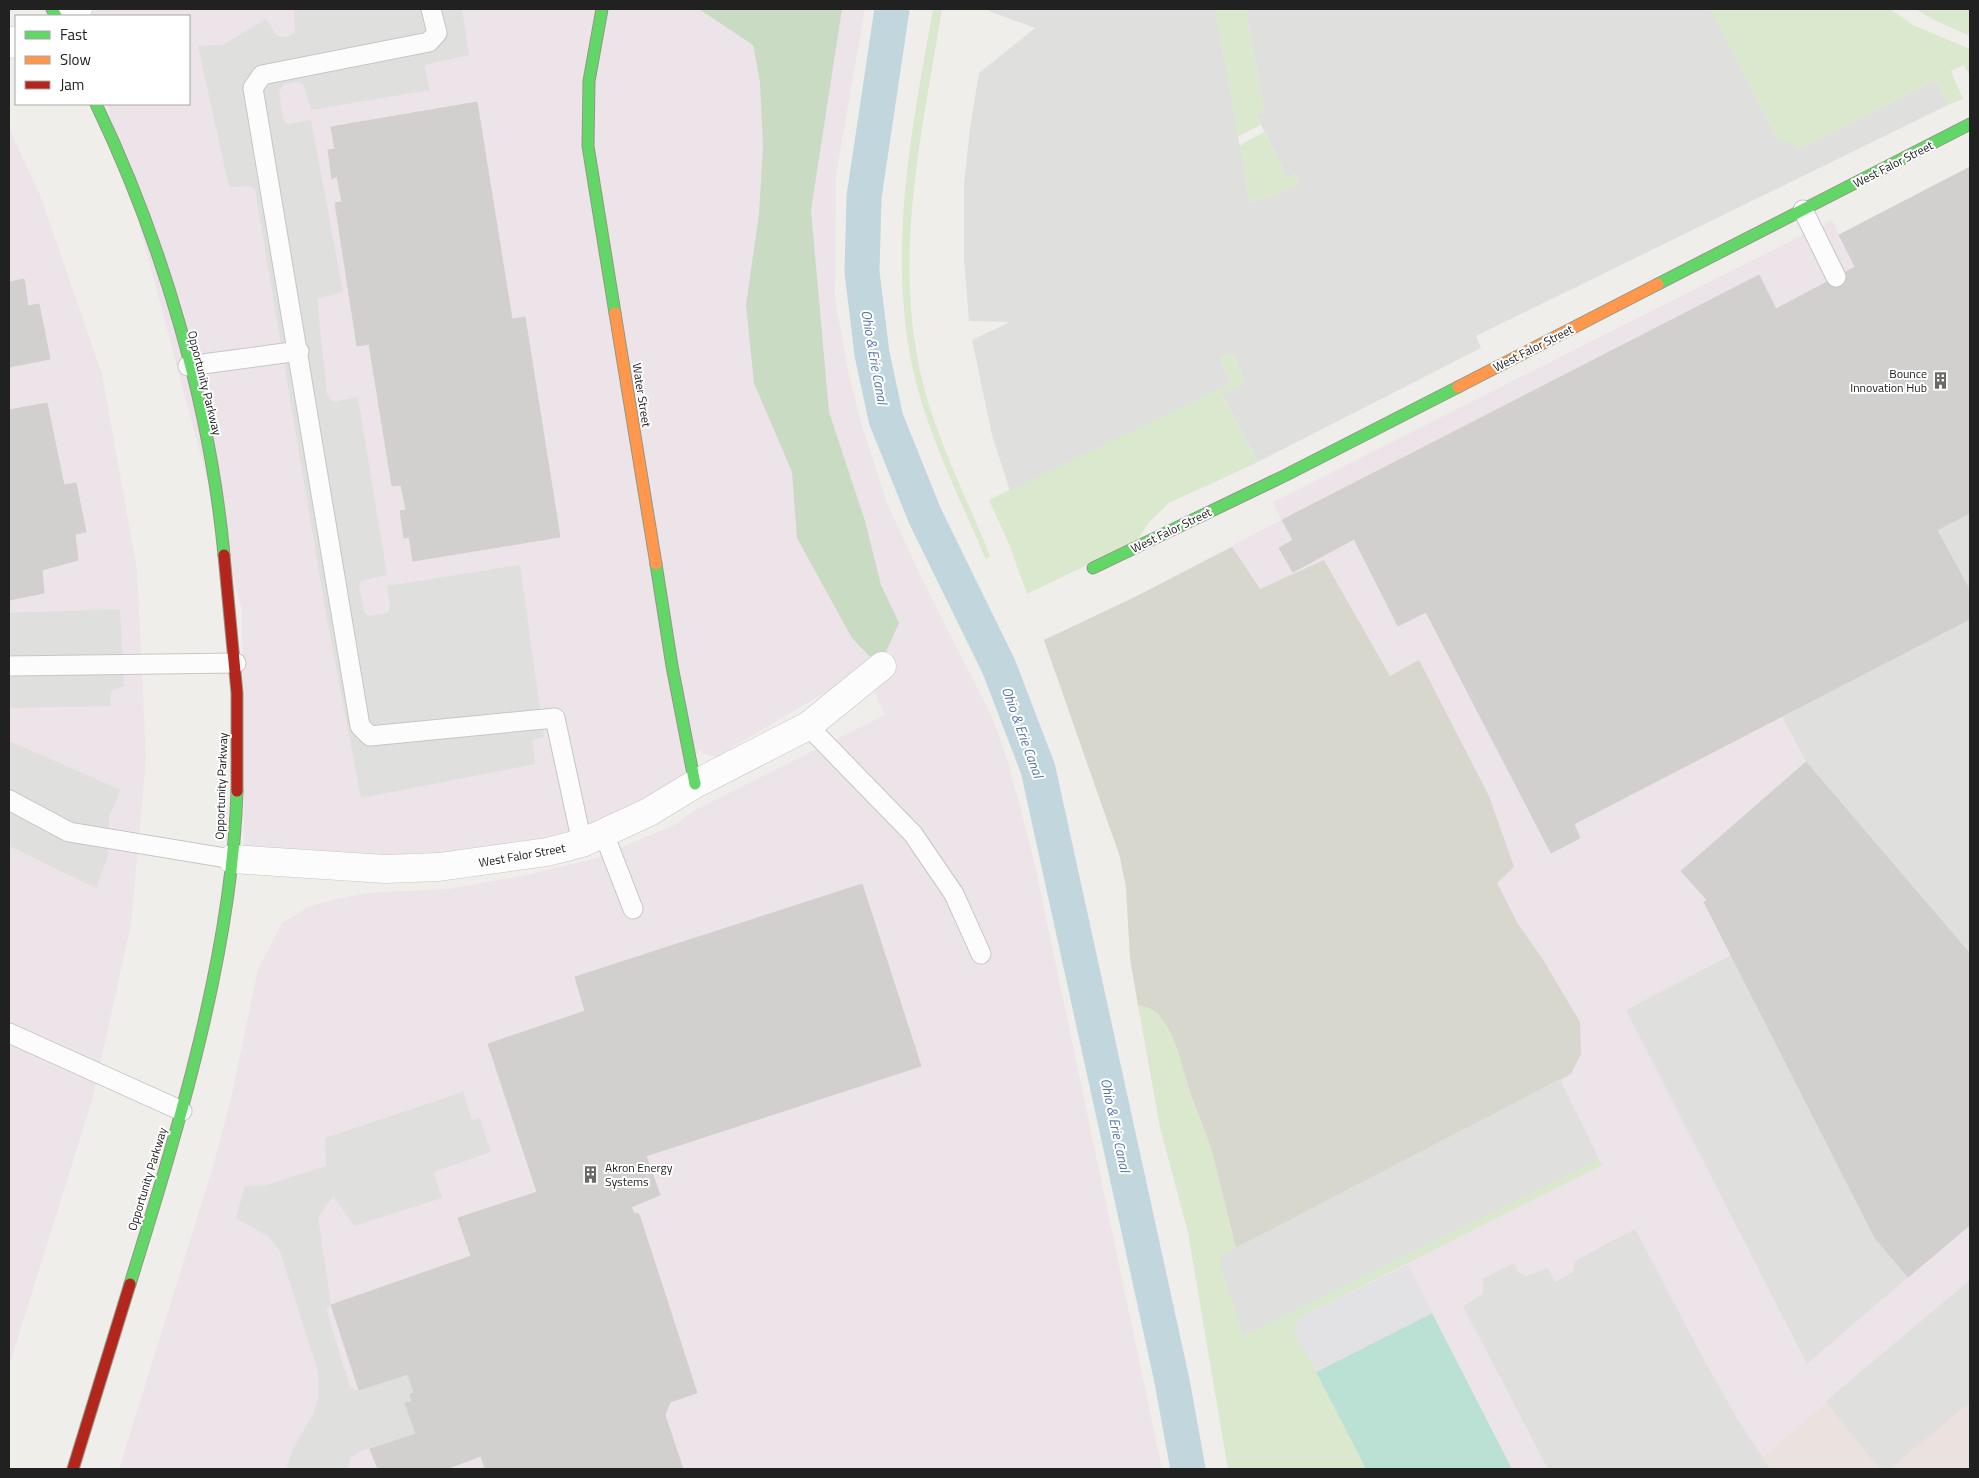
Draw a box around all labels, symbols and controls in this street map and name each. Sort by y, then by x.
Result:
legend [15,15,190,105]
text: Fast [60,23,88,46]
text: Slow [60,48,91,71]
text: Jam [60,73,84,96]
street label: West Falor Street [1850,135,1937,192]
water label: Ohio & Erie Canal [856,308,894,408]
street label: West Falor Street [1490,319,1577,376]
street label: Opportunity Parkway [183,329,227,437]
street label: Water Street [628,362,657,429]
place label: Bounce Innovation Hub [1850,364,1927,397]
building icon: Bounce Innovation Hub [1931,370,1951,390]
street label: West Falor Street [1127,502,1215,558]
water label: Ohio & Erie Canal [997,684,1050,782]
street label: Opportunity Parkway [210,732,232,840]
street label: West Falor Street [477,838,568,872]
water label: Ohio & Erie Canal [1096,1076,1137,1176]
street label: Opportunity Parkway [122,1125,172,1233]
place label: Akron Energy Systems [605,1158,673,1191]
building icon: Akron Energy Systems [581,1164,601,1184]

